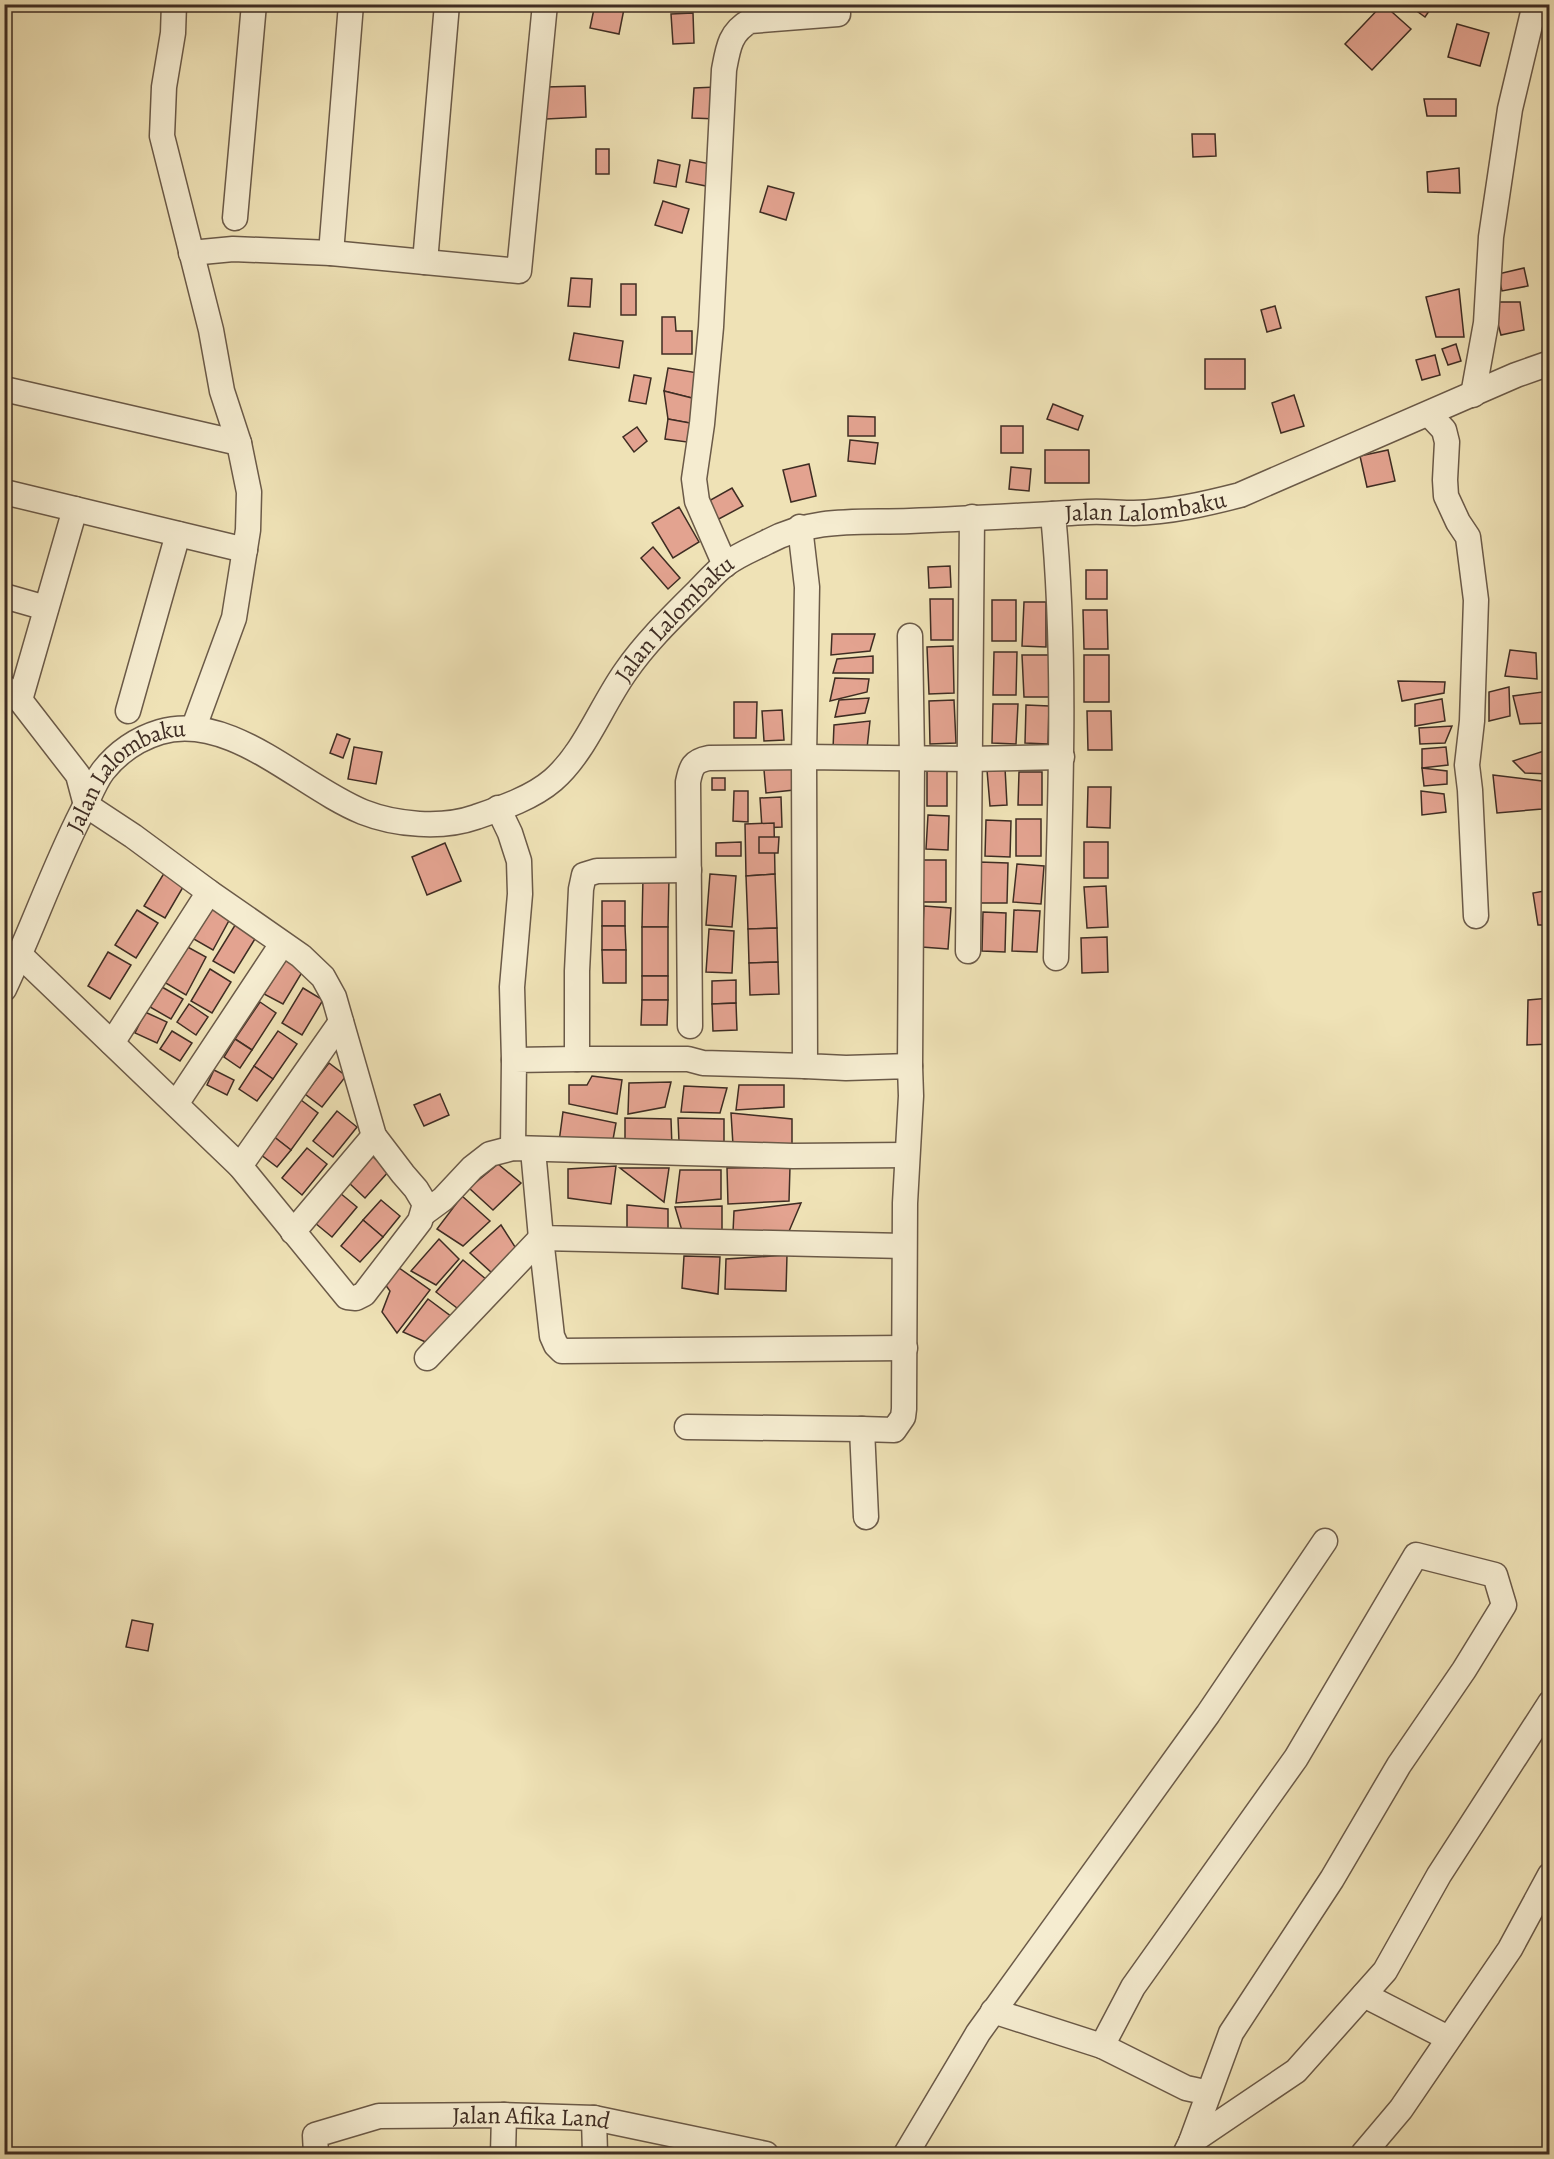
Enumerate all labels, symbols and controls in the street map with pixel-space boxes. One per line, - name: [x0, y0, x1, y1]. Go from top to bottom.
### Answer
- street label: Jalan Lalombaku: [1064, 483, 1230, 529]
- street label: Jalan Lalombaku: [607, 547, 740, 688]
- street label: Jalan Lalombaku: [58, 712, 186, 838]
- street label: Jalan Afika Land: [452, 2099, 613, 2137]

